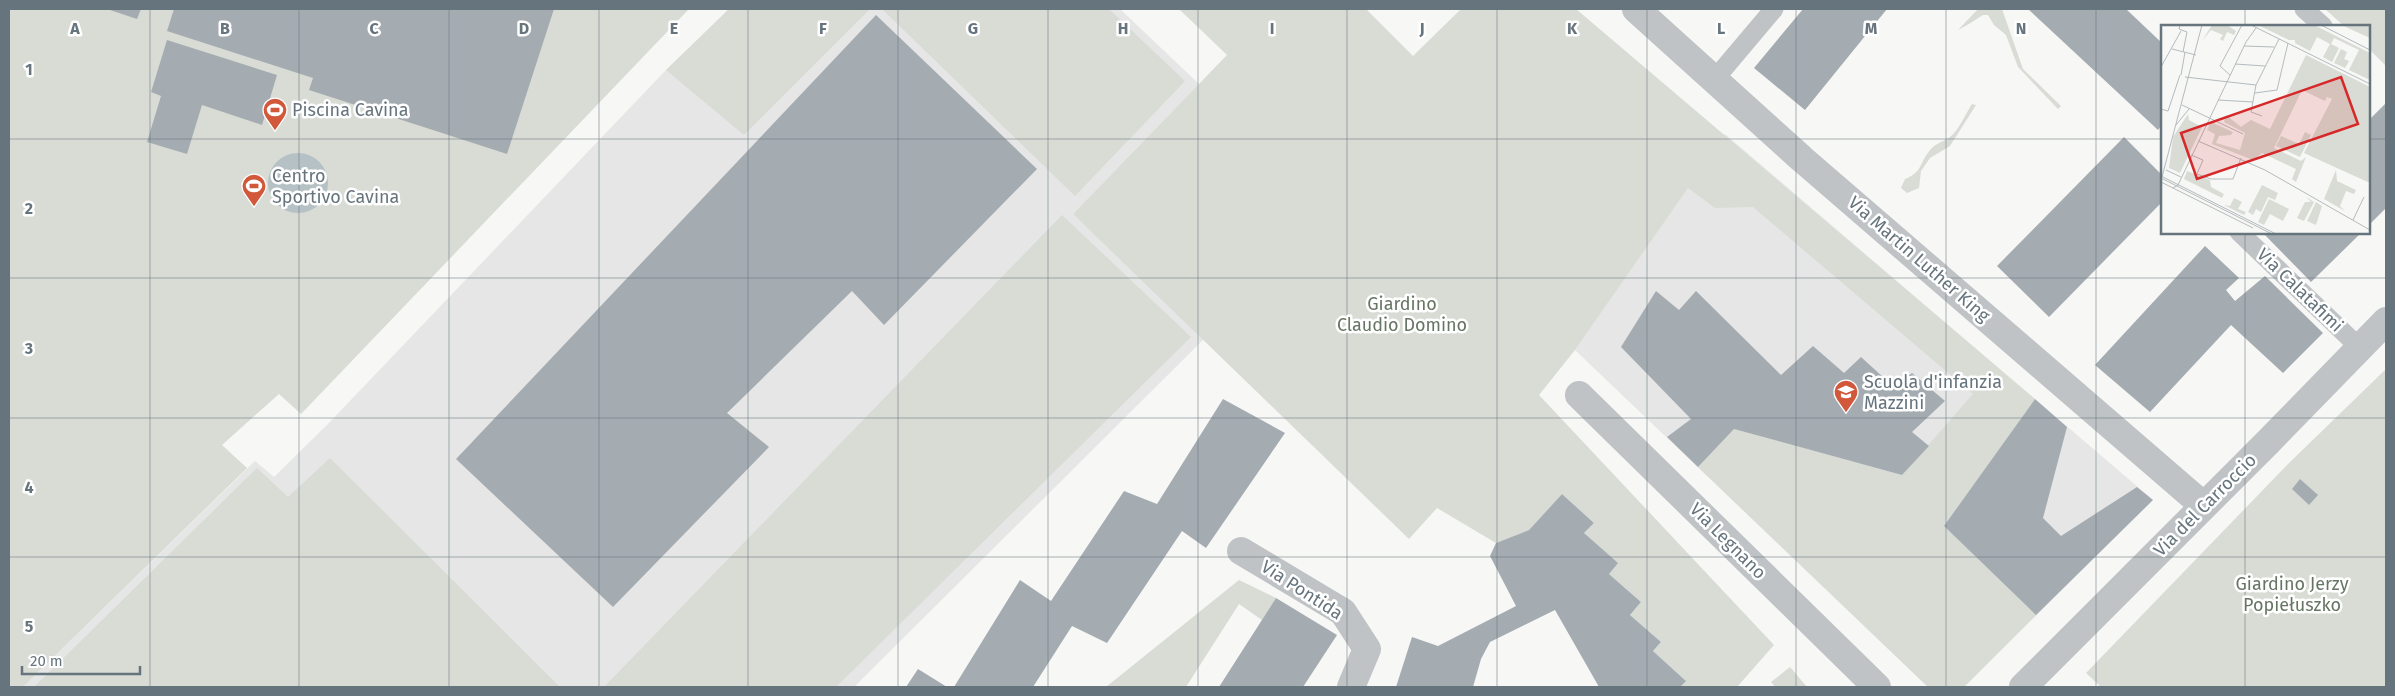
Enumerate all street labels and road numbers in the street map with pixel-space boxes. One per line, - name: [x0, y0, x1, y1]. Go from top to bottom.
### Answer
- street label: Via Martin Luther King: [1844, 191, 1995, 327]
- street label: Via Calatafimi: [2252, 243, 2348, 337]
- street label: Via del Carroccio: [2149, 449, 2261, 561]
- street label: Via Legnano: [1685, 498, 1771, 584]
- street label: Via Pontida: [1257, 556, 1347, 624]

